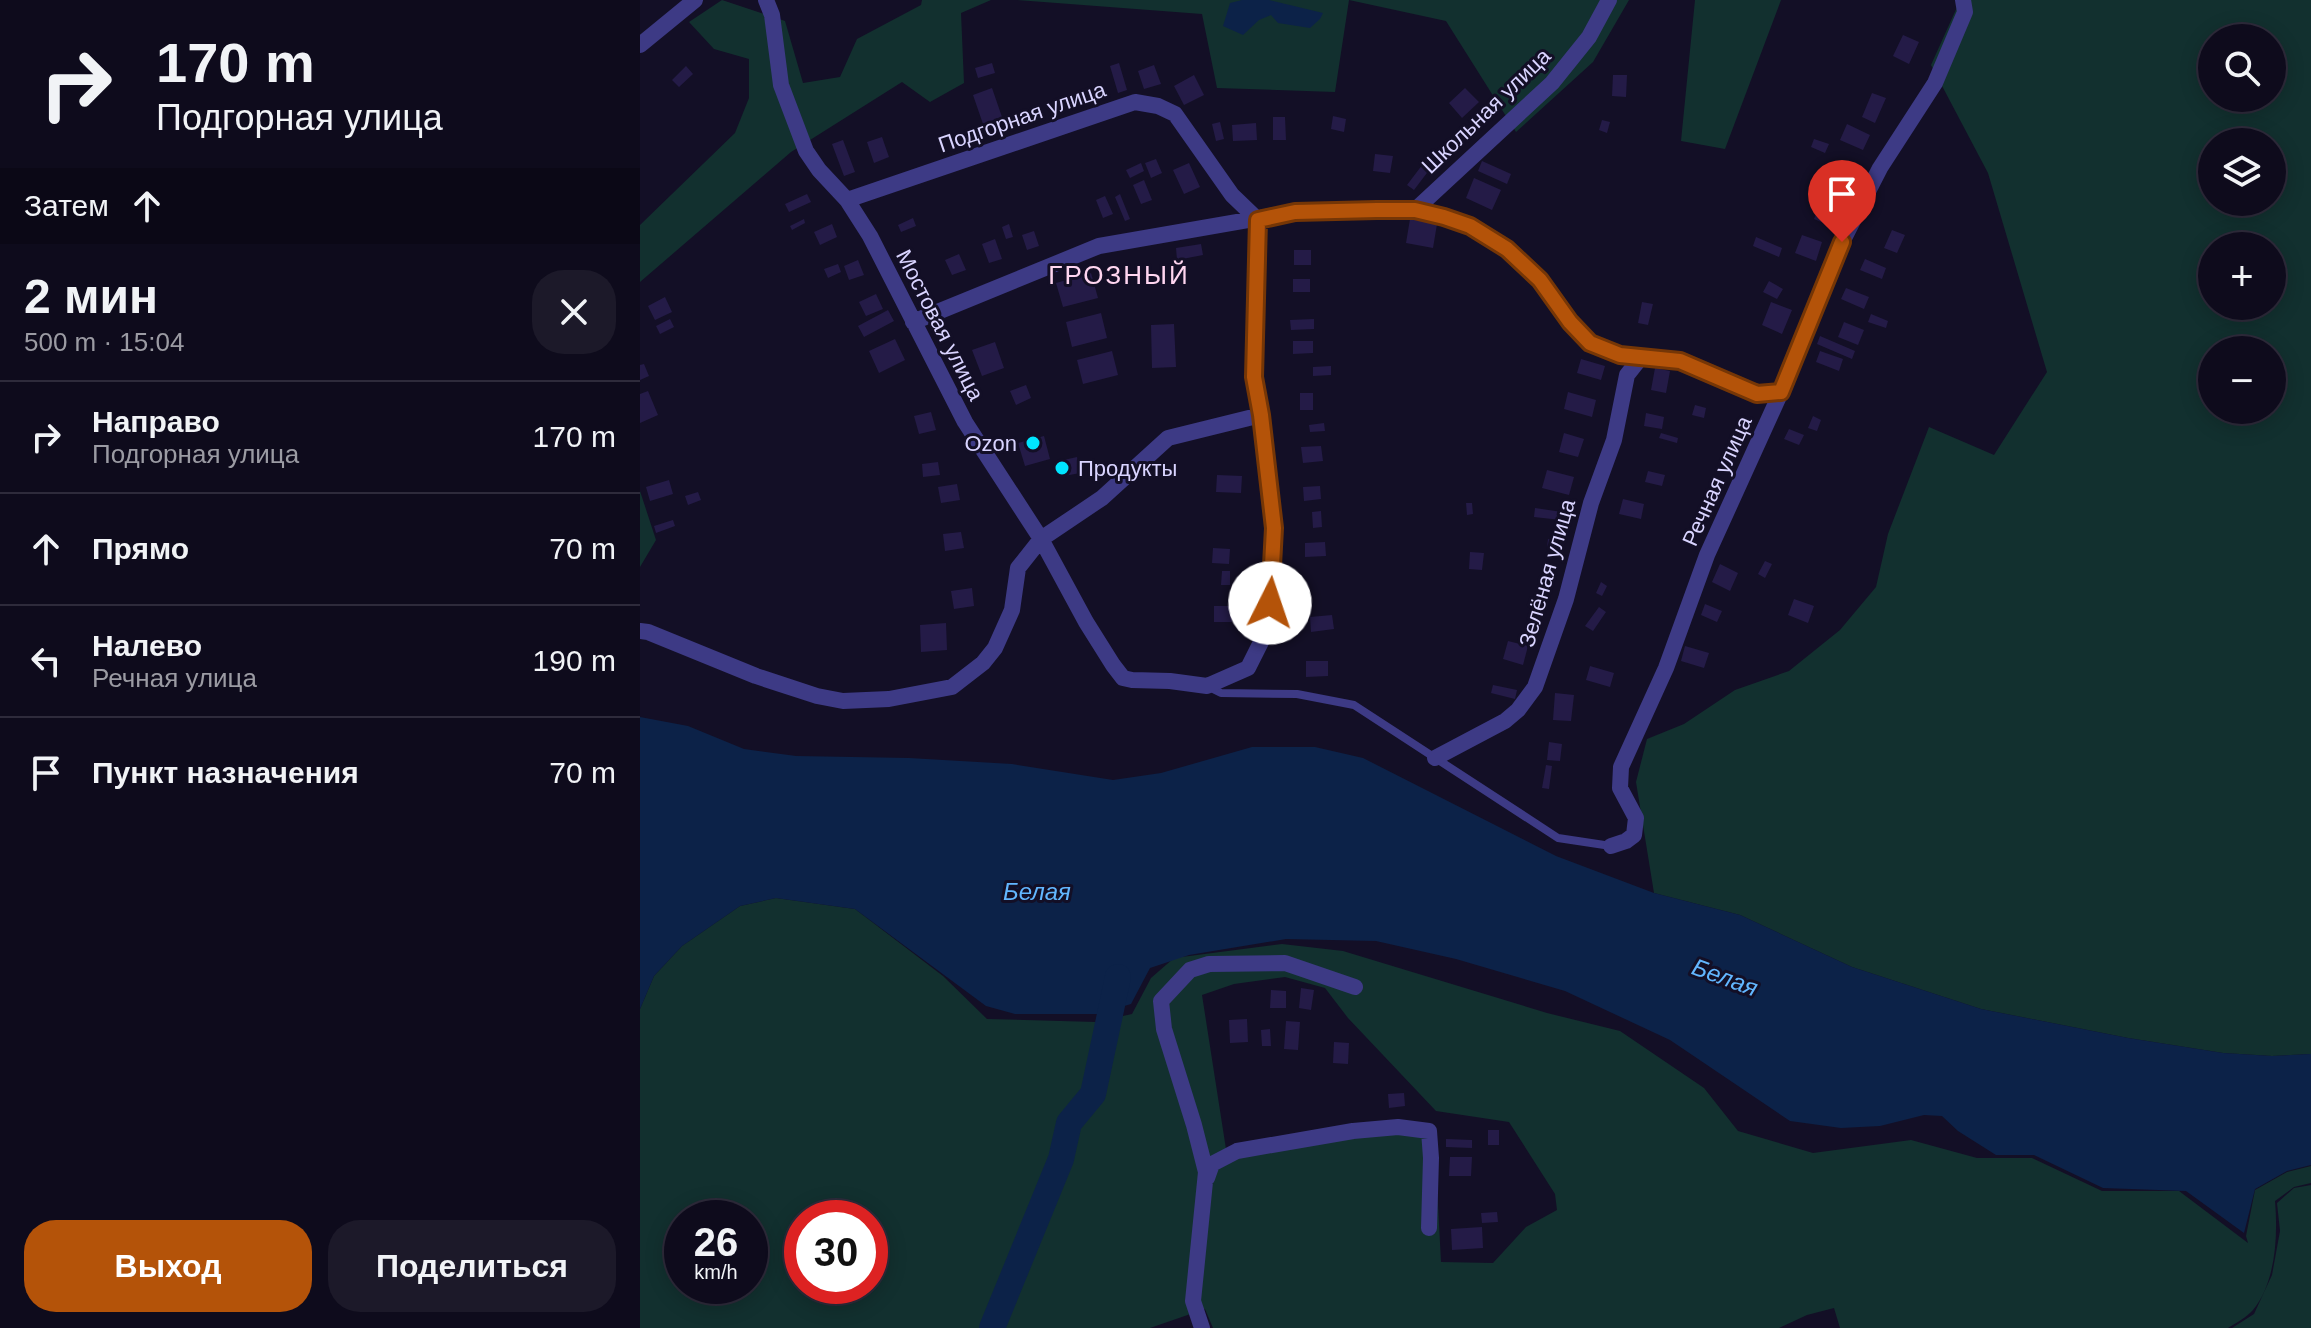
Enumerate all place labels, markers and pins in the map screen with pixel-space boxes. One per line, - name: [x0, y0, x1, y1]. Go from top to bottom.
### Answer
- pin: [1808, 160, 1876, 242]
- place label: Ozon: [964, 431, 1017, 456]
- marker: Ozon: [1024, 434, 1042, 452]
- place label: Продукты: [1078, 456, 1177, 481]
- marker: Продукты: [1053, 459, 1071, 477]

